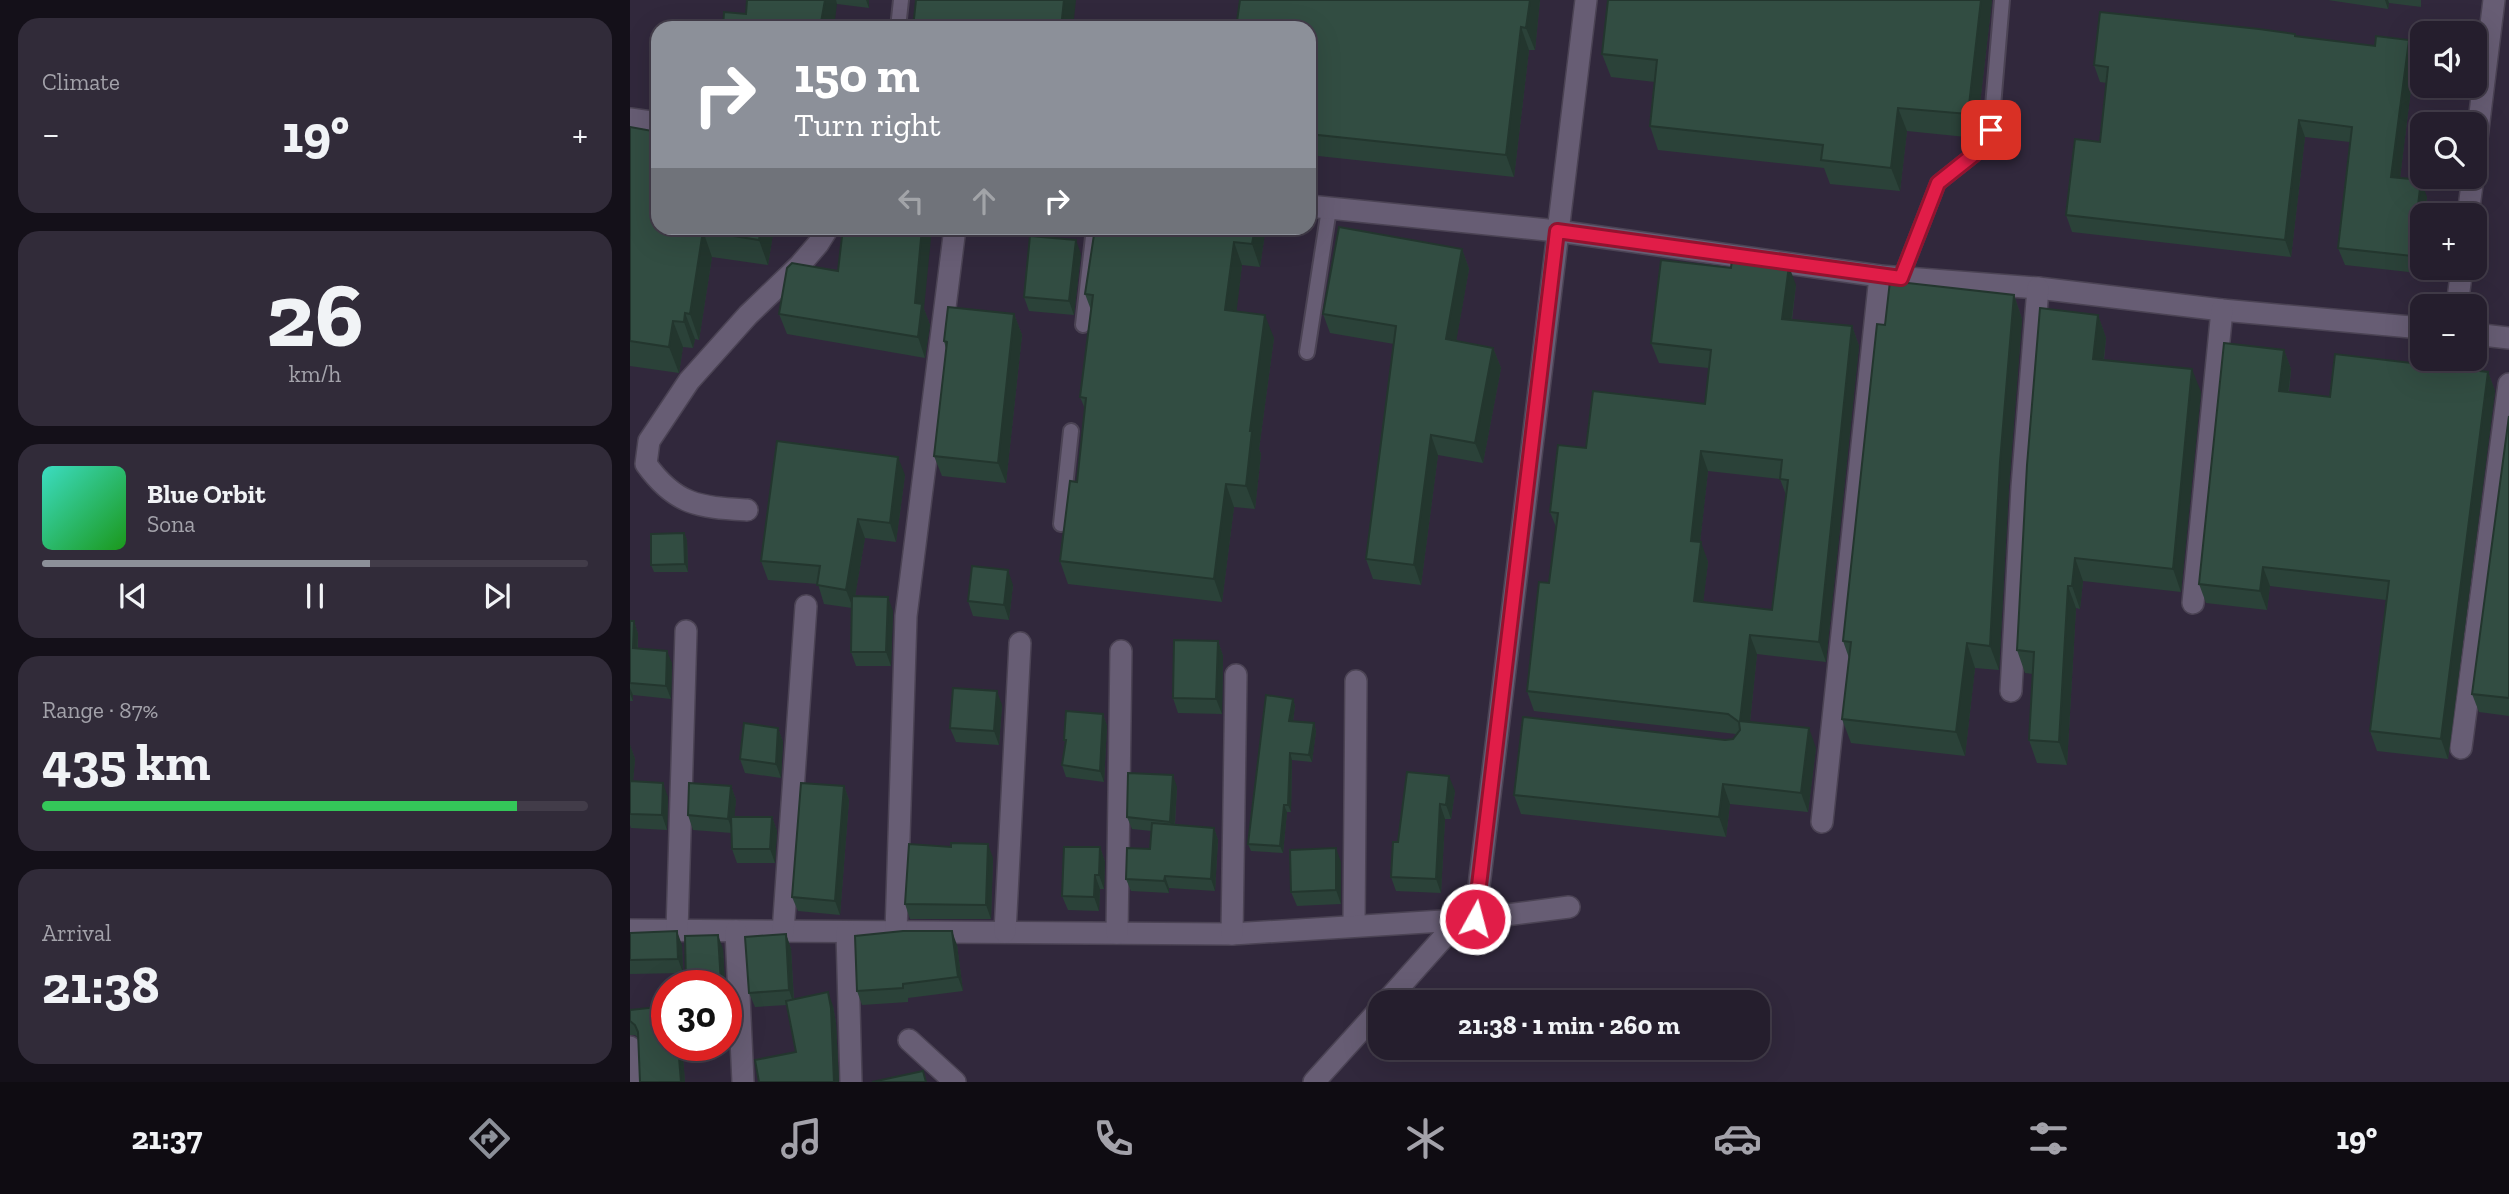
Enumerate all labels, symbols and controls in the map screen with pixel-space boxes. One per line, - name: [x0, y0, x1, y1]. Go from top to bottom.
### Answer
- map controls: [2410, 21, 2487, 371]
- button: sound: [2410, 21, 2487, 98]
- text: 150 m: [794, 46, 920, 105]
- icon: right: [679, 49, 770, 140]
- text: Climate: [42, 68, 120, 96]
- pin: [1961, 100, 2021, 160]
- text: 19°: [282, 103, 349, 165]
- text: Turn right: [794, 106, 941, 144]
- text: −: [42, 111, 60, 157]
- text: +: [572, 111, 588, 157]
- icon: arrive: [1972, 111, 2010, 149]
- button: search: [2410, 112, 2487, 189]
- icon: left: [892, 182, 930, 220]
- icon: ahead: [965, 182, 1003, 220]
- icon: right: [1038, 182, 1076, 220]
- button: +: [2410, 203, 2487, 280]
- text: 26: [266, 260, 364, 369]
- button: −: [2410, 294, 2487, 371]
- text: km/h: [289, 360, 341, 388]
- text: Blue Orbit: [147, 478, 266, 510]
- text: Sona: [147, 510, 195, 538]
- icon: previous: [114, 577, 152, 615]
- icon: pause: [296, 577, 334, 615]
- icon: next: [478, 577, 516, 615]
- text: Range · 87%: [42, 696, 158, 724]
- text: 435 km: [42, 731, 211, 793]
- position arrow: [1438, 882, 1512, 956]
- text: Arrival: [42, 919, 111, 947]
- text: 21:38: [42, 954, 160, 1016]
- speed limit sign: 30: [651, 970, 742, 1061]
- text: 21:38 · 1 min · 260 m: [1458, 1009, 1680, 1041]
- icon: directions: [465, 1114, 514, 1163]
- icon: music: [777, 1114, 826, 1163]
- icon: phone: [1089, 1114, 1138, 1163]
- icon: climate: [1401, 1114, 1450, 1163]
- icon: car: [1713, 1114, 1762, 1163]
- icon: filters: [2024, 1114, 2073, 1163]
- text: 21:37: [131, 1119, 202, 1157]
- text: 19°: [2336, 1119, 2377, 1157]

